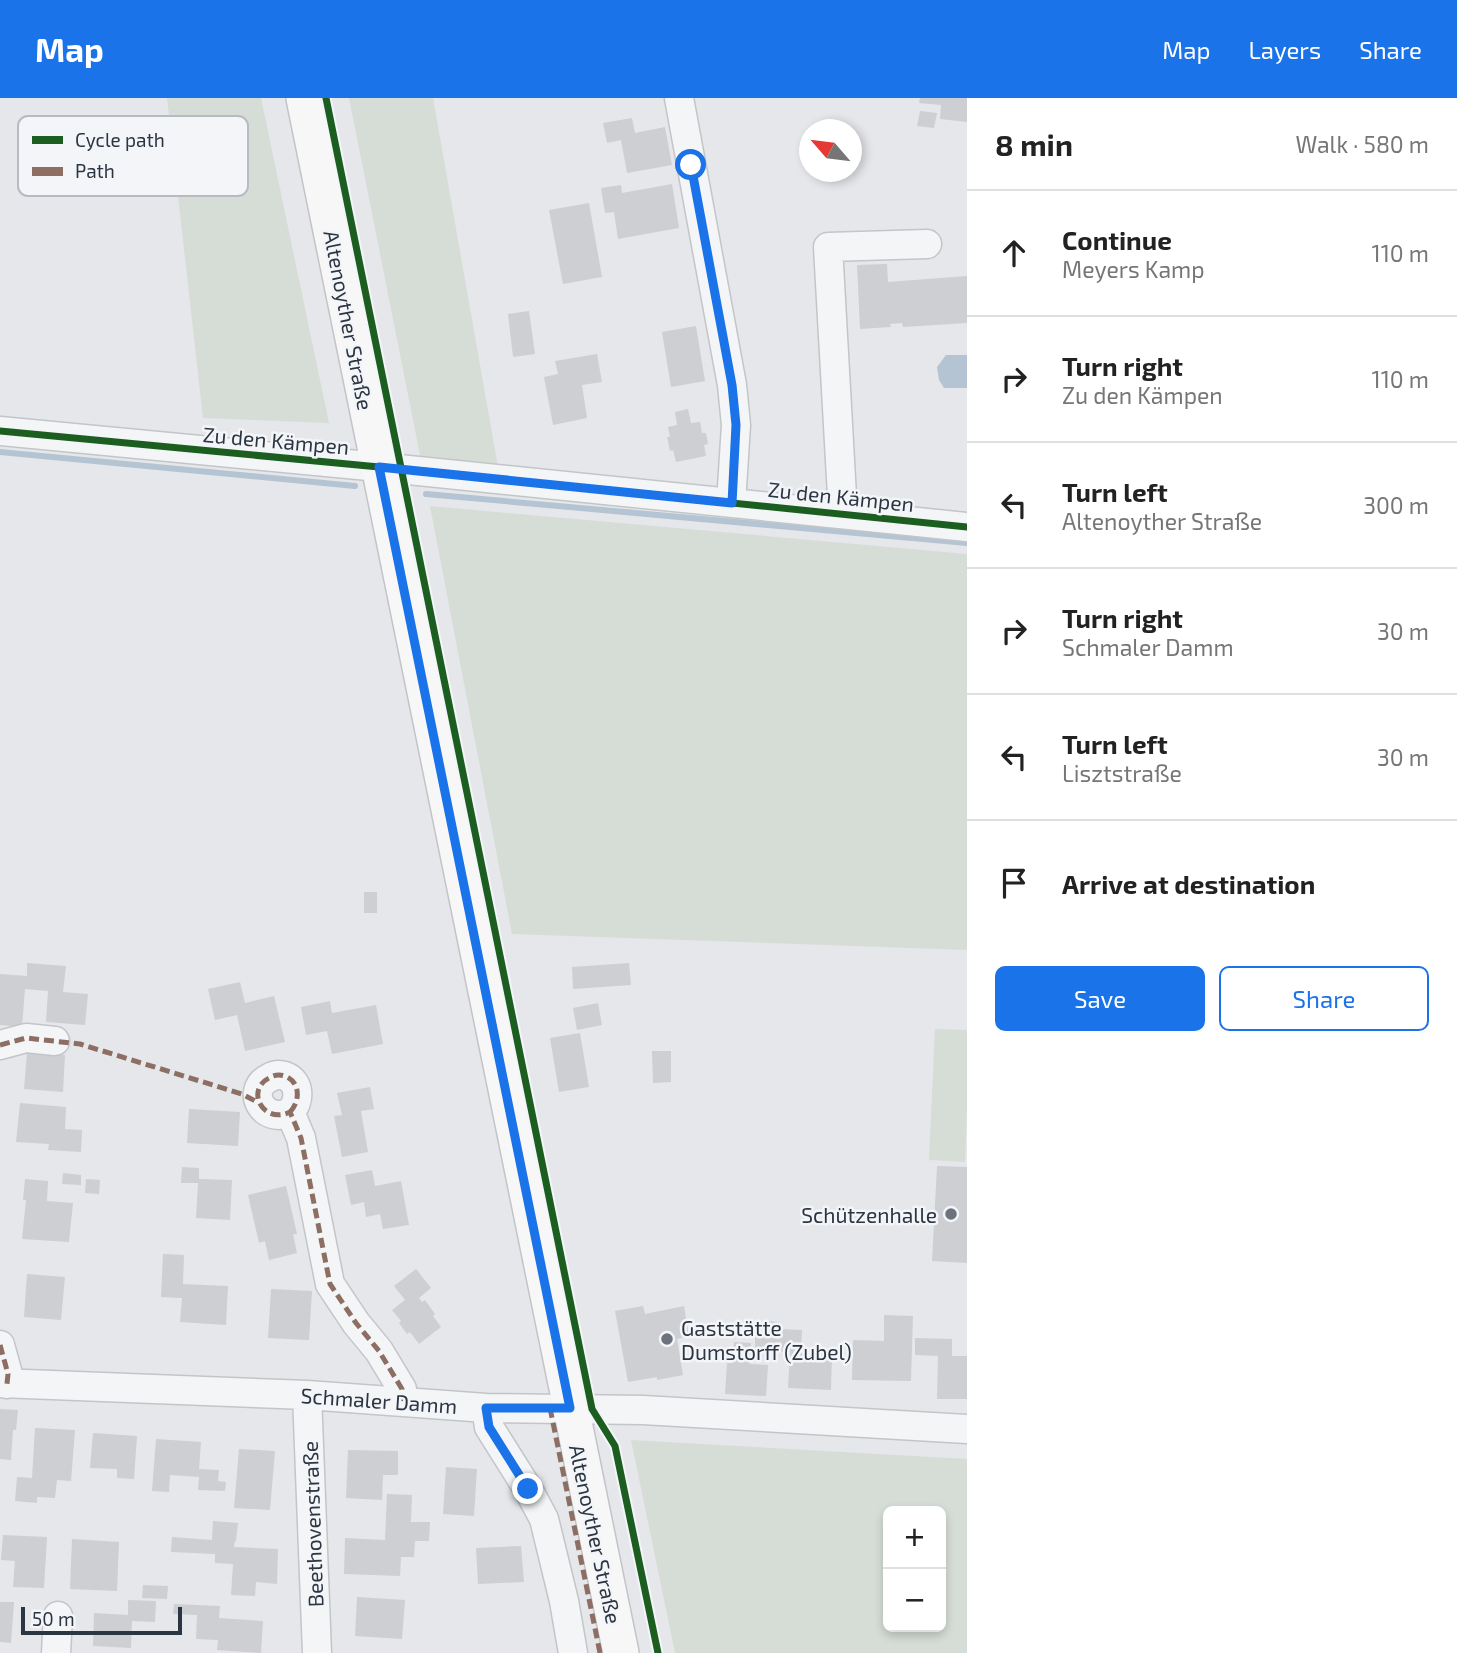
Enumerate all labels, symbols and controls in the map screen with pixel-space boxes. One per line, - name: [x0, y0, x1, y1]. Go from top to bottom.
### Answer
- text: Map: [35, 29, 104, 69]
- text: Map: [1162, 35, 1210, 64]
- text: Layers: [1248, 35, 1321, 64]
- text: Share: [1359, 35, 1422, 64]
- legend: [18, 116, 248, 196]
- north arrow: [799, 119, 862, 182]
- text: 8 min: [995, 126, 1073, 162]
- text: Cycle path: [75, 128, 165, 151]
- text: Walk · 580 m: [1295, 130, 1429, 158]
- route start: [675, 149, 706, 180]
- text: Path: [75, 159, 115, 182]
- text: Continue: [1062, 224, 1172, 255]
- street label: Altenoyther Straße: [319, 228, 379, 412]
- icon: ahead: [995, 234, 1033, 272]
- text: 110 m: [1372, 239, 1429, 267]
- text: Meyers Kamp: [1062, 255, 1205, 283]
- text: Turn right: [1062, 350, 1183, 381]
- icon: right: [995, 360, 1033, 398]
- text: 110 m: [1372, 365, 1429, 393]
- text: Zu den Kämpen: [1062, 381, 1223, 409]
- street label: Zu den Kämpen: [202, 421, 350, 459]
- street label: Zu den Kämpen: [767, 476, 915, 516]
- text: Turn left: [1062, 476, 1168, 507]
- icon: left: [995, 486, 1033, 524]
- text: 300 m: [1363, 491, 1429, 519]
- text: Altenoyther Straße: [1062, 507, 1262, 535]
- text: Turn right: [1062, 602, 1183, 633]
- icon: right: [995, 612, 1033, 650]
- text: 30 m: [1377, 617, 1429, 645]
- text: Schmaler Damm: [1062, 633, 1234, 661]
- text: Turn left: [1062, 728, 1168, 759]
- icon: left: [995, 738, 1033, 776]
- text: 30 m: [1377, 743, 1429, 771]
- text: Lisztstraße: [1062, 759, 1182, 787]
- icon: arrive: [995, 864, 1033, 902]
- text: Arrive at destination: [1062, 868, 1315, 899]
- button: Save: [995, 966, 1205, 1031]
- button: Share: [1219, 966, 1429, 1031]
- place label: Schützenhalle: [801, 1202, 937, 1227]
- marker: Schützenhalle: [943, 1206, 959, 1222]
- place label: Gaststätte Dumstorff (Zubel): [681, 1315, 852, 1364]
- marker: Gaststätte Dumstorff (Zubel): [659, 1331, 675, 1347]
- street label: Schmaler Damm: [300, 1382, 458, 1418]
- street label: Beethovenstraße: [297, 1441, 327, 1607]
- street label: Altenoyther Straße: [565, 1442, 627, 1626]
- route end: [512, 1473, 543, 1504]
- map controls: [883, 1506, 946, 1632]
- button: +: [883, 1506, 946, 1569]
- button: −: [883, 1569, 946, 1632]
- scale bar: [21, 1604, 182, 1636]
- text: 50 m: [32, 1607, 75, 1630]

